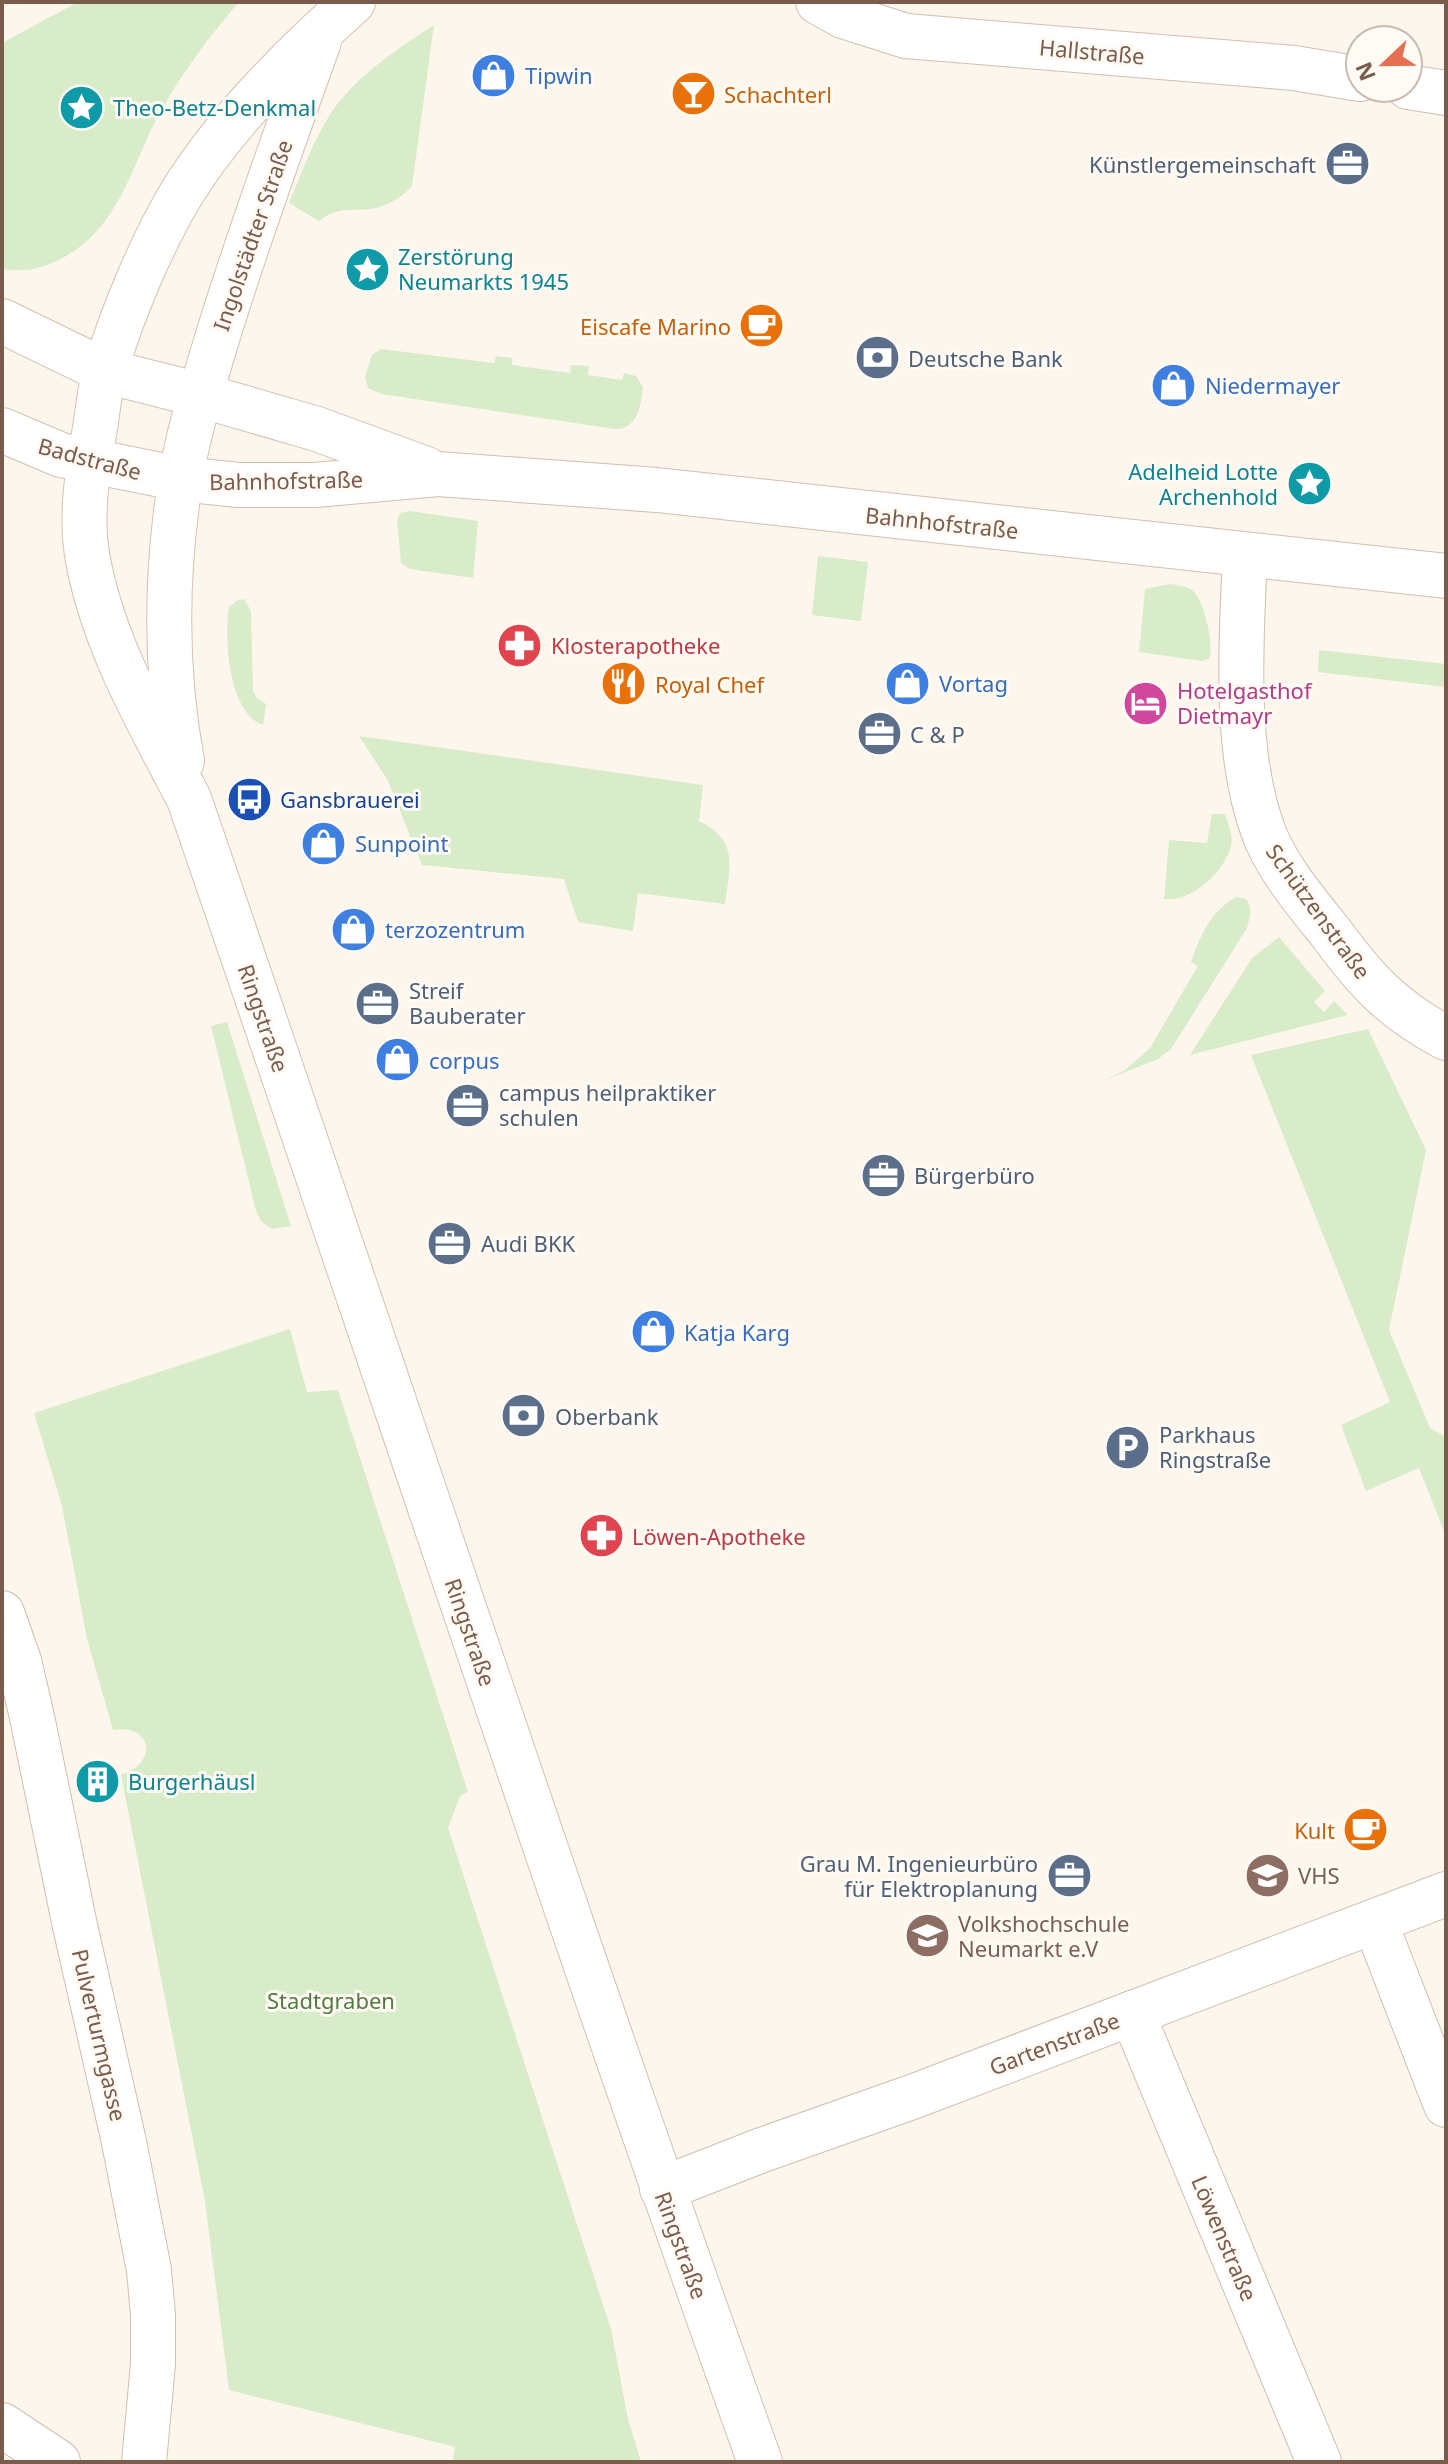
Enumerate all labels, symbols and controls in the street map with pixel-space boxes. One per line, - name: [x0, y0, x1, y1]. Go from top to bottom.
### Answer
- north arrow: [1344, 24, 1424, 104]
- street label: Hallstraße: [1038, 31, 1146, 71]
- shop icon: Tipwin: [470, 51, 518, 99]
- text: N: [1347, 58, 1382, 86]
- place label: Tipwin: [525, 60, 593, 90]
- bar icon: Schachterl: [669, 70, 717, 118]
- place label: Schachterl: [724, 79, 832, 109]
- place icon: Theo-Betz-Denkmal: [58, 83, 106, 131]
- place label: Theo-Betz-Denkmal: [113, 92, 316, 122]
- street label: Ingolstädter Straße: [205, 135, 299, 335]
- office icon: Künstlergemeinschaft: [1323, 140, 1371, 188]
- place label: Künstlergemeinschaft: [1089, 149, 1316, 179]
- place label: Zerstörung Neumarkts 1945: [398, 241, 569, 296]
- place icon: Zerstörung Neumarkts 1945: [343, 245, 391, 293]
- cafe icon: Eiscafe Marino: [738, 302, 786, 350]
- place label: Eiscafe Marino: [580, 311, 731, 341]
- bank icon: Deutsche Bank: [853, 334, 901, 382]
- place label: Deutsche Bank: [908, 343, 1063, 373]
- shop icon: Niedermayer: [1150, 361, 1198, 409]
- place label: Niedermayer: [1205, 370, 1340, 400]
- street label: Badstraße: [35, 430, 145, 486]
- place label: Adelheid Lotte Archenhold: [1128, 456, 1278, 511]
- place icon: Adelheid Lotte Archenhold: [1285, 460, 1333, 508]
- street label: Bahnhofstraße: [209, 464, 363, 496]
- street label: Bahnhofstraße: [864, 499, 1020, 545]
- pharmacy icon: Klosterapotheke: [496, 621, 544, 669]
- place label: Klosterapotheke: [551, 630, 720, 660]
- shop icon: Vortag: [884, 659, 932, 707]
- restaurant icon: Royal Chef: [600, 660, 648, 708]
- place label: Vortag: [939, 668, 1008, 698]
- place label: Royal Chef: [655, 669, 765, 699]
- place label: Hotelgasthof Dietmayr: [1177, 675, 1313, 730]
- hotel icon: Hotelgasthof Dietmayr: [1122, 679, 1170, 727]
- office icon: C & P: [855, 710, 903, 758]
- place label: C & P: [910, 719, 965, 749]
- bus stop icon: Gansbrauerei: [225, 775, 273, 823]
- place label: Gansbrauerei: [280, 784, 420, 814]
- shop icon: Sunpoint: [300, 819, 348, 867]
- place label: Sunpoint: [355, 828, 448, 858]
- street label: Schützenstraße: [1260, 838, 1378, 984]
- shop icon: terzozentrum: [330, 905, 378, 953]
- place label: terzozentrum: [385, 914, 525, 944]
- street label: Ringstraße: [232, 960, 296, 1076]
- place label: Streif Bauberater: [409, 975, 526, 1030]
- office icon: Streif Bauberater: [354, 979, 402, 1027]
- shop icon: corpus: [374, 1036, 422, 1084]
- place label: corpus: [429, 1045, 500, 1075]
- place label: campus heilpraktiker schulen: [499, 1077, 716, 1132]
- office icon: campus heilpraktiker schulen: [444, 1081, 492, 1129]
- office icon: Bürgerbüro: [859, 1151, 907, 1199]
- place label: Bürgerbüro: [914, 1160, 1035, 1190]
- office icon: Audi BKK: [426, 1219, 474, 1267]
- place label: Audi BKK: [481, 1228, 575, 1258]
- shop icon: Katja Karg: [629, 1308, 677, 1356]
- place label: Katja Karg: [684, 1317, 790, 1347]
- bank icon: Oberbank: [500, 1392, 548, 1440]
- place label: Oberbank: [555, 1401, 659, 1431]
- place label: Parkhaus Ringstraße: [1159, 1419, 1271, 1474]
- parking icon: Parkhaus Ringstraße: [1104, 1423, 1152, 1471]
- pharmacy icon: Löwen-Apotheke: [577, 1512, 625, 1560]
- place label: Löwen-Apotheke: [632, 1521, 806, 1551]
- street label: Ringstraße: [439, 1574, 503, 1690]
- building icon: Burgerhäusl: [73, 1757, 121, 1805]
- place label: Burgerhäusl: [128, 1766, 256, 1796]
- cafe icon: Kult: [1342, 1806, 1390, 1854]
- place label: Kult: [1294, 1815, 1335, 1845]
- place label: Grau M. Ingenieurbüro für Elektroplanung: [800, 1848, 1038, 1903]
- school or university icon: VHS: [1243, 1851, 1291, 1899]
- office icon: Grau M. Ingenieurbüro für Elektroplanung: [1045, 1852, 1093, 1900]
- place label: VHS: [1298, 1860, 1340, 1890]
- place label: Volkshochschule Neumarkt e.V: [958, 1908, 1129, 1963]
- school or university icon: Volkshochschule Neumarkt e.V: [903, 1912, 951, 1960]
- street label: Pulverturmgasse: [66, 1946, 134, 2124]
- park label: Stadtgraben: [267, 1985, 395, 2015]
- street label: Gartenstraße: [985, 2004, 1123, 2082]
- street label: Löwenstraße: [1185, 2171, 1265, 2305]
- street label: Ringstraße: [649, 2187, 715, 2303]

